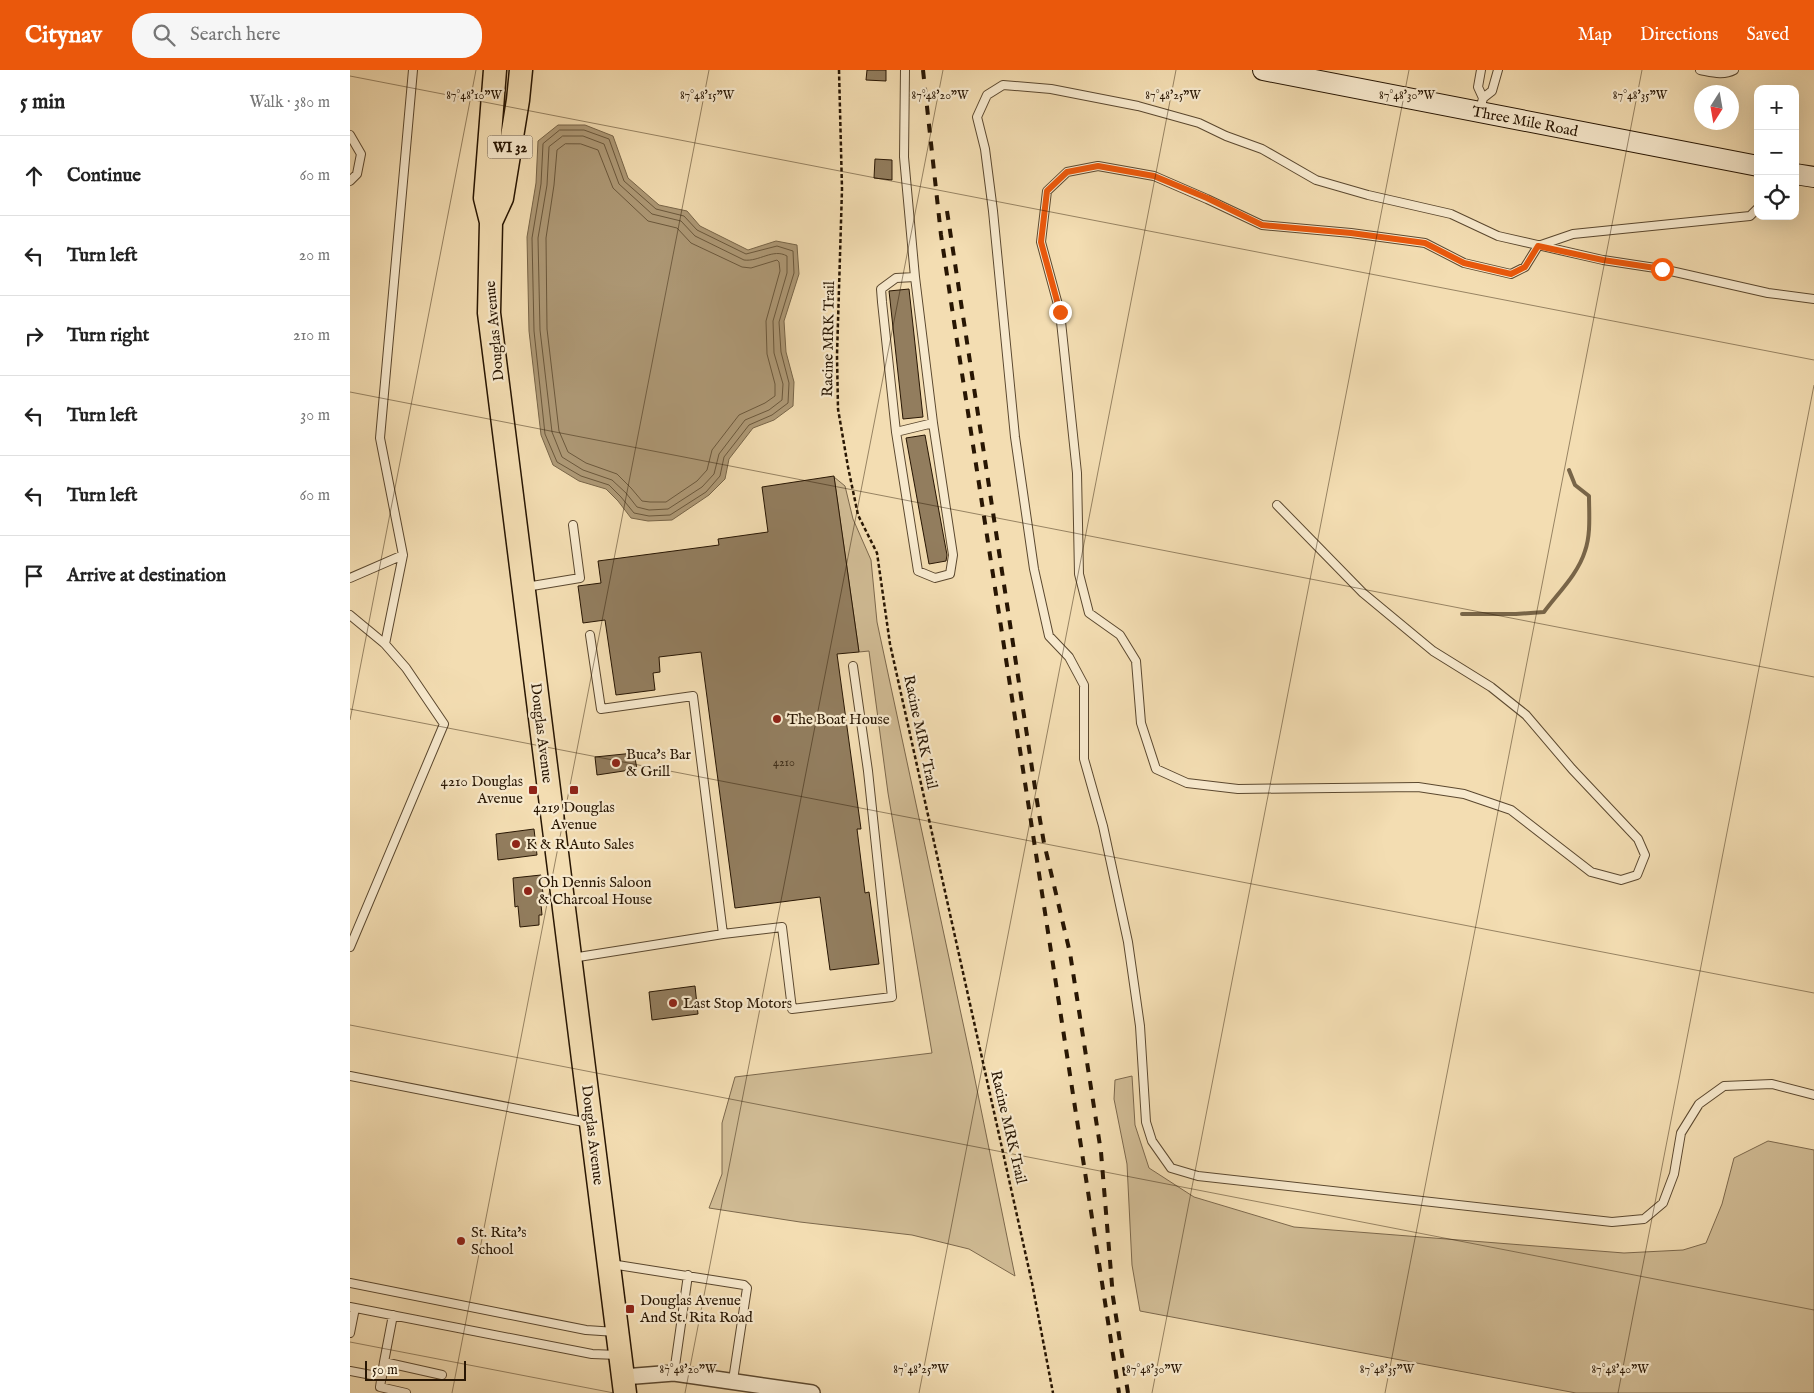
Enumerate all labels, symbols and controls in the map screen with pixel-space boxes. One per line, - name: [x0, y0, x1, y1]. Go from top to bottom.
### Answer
- search box: [132, 13, 482, 58]
- text: Citynav: [25, 20, 102, 51]
- icon: search: [150, 21, 178, 49]
- text: Search here: [190, 23, 281, 47]
- text: Map: [1578, 24, 1612, 47]
- text: Directions: [1640, 24, 1718, 47]
- text: Saved: [1746, 24, 1789, 47]
- north arrow: [1694, 85, 1739, 130]
- map controls: [1754, 85, 1799, 220]
- button: +: [1754, 85, 1799, 130]
- text: 87°48'10"W: [446, 88, 502, 103]
- text: 87°48'15"W: [680, 88, 735, 103]
- text: 87°48'20"W: [912, 88, 969, 103]
- text: 87°48'25"W: [1145, 88, 1201, 103]
- text: 87°48'30"W: [1379, 88, 1435, 103]
- text: 87°48'35"W: [1613, 88, 1668, 103]
- text: 5 min: [20, 89, 65, 116]
- text: Walk · 380 m: [249, 93, 330, 113]
- street label: Three Mile Road: [1470, 102, 1581, 141]
- button: −: [1754, 130, 1799, 175]
- road number: WI 32: [488, 136, 532, 158]
- icon: ahead: [20, 162, 48, 190]
- text: Continue: [67, 164, 141, 188]
- text: 60 m: [300, 166, 330, 186]
- button: locate: [1754, 175, 1799, 220]
- icon: left: [20, 242, 48, 270]
- text: Turn left: [67, 244, 138, 268]
- text: 20 m: [299, 246, 330, 266]
- route start: [1651, 258, 1674, 281]
- street label: Douglas Avenue: [481, 280, 508, 382]
- street label: Racine MRK Trail: [818, 280, 839, 397]
- route end: [1049, 301, 1072, 324]
- icon: right: [20, 322, 48, 350]
- text: Turn right: [67, 324, 149, 348]
- text: 210 m: [293, 326, 330, 346]
- icon: left: [20, 402, 48, 430]
- text: Turn left: [67, 404, 138, 428]
- text: 30 m: [300, 406, 330, 426]
- icon: left: [20, 482, 48, 510]
- text: Turn left: [67, 484, 138, 508]
- text: 60 m: [300, 486, 330, 506]
- icon: arrive: [20, 562, 48, 590]
- text: Arrive at destination: [67, 564, 226, 588]
- street label: Racine MRK Trail: [899, 673, 942, 792]
- street label: Douglas Avenue: [526, 682, 557, 784]
- place label: The Boat House: [787, 710, 890, 729]
- marker: The Boat House: [771, 713, 783, 725]
- place label: Buca's Bar & Grill: [626, 745, 692, 781]
- house number: 4210: [773, 755, 795, 770]
- marker: Buca's Bar & Grill: [610, 757, 622, 769]
- place label: 4210 Douglas Avenue: [441, 772, 523, 808]
- marker: 4210 Douglas Avenue: [527, 784, 539, 796]
- marker: 4219 Douglas Avenue: [568, 784, 580, 796]
- place label: 4219 Douglas Avenue: [533, 798, 615, 834]
- place label: K & R Auto Sales: [526, 835, 634, 854]
- marker: K & R Auto Sales: [510, 838, 522, 850]
- place label: Oh Dennis Saloon & Charcoal House: [538, 873, 652, 909]
- marker: Oh Dennis Saloon & Charcoal House: [522, 885, 534, 897]
- place label: Last Stop Motors: [683, 994, 792, 1013]
- marker: Last Stop Motors: [667, 997, 679, 1009]
- street label: Racine MRK Trail: [986, 1069, 1031, 1187]
- street label: Douglas Avenue: [577, 1084, 608, 1186]
- place label: St. Rita's School: [471, 1223, 527, 1259]
- marker: St. Rita's School: [455, 1235, 467, 1247]
- place label: Douglas Avenue And St. Rita Road: [639, 1291, 754, 1327]
- marker: Douglas Avenue And St. Rita Road: [624, 1303, 636, 1315]
- scale bar: [365, 1358, 466, 1381]
- text: 50 m: [372, 1361, 398, 1379]
- text: 87°48'20"W: [660, 1362, 717, 1377]
- text: 87°48'25"W: [893, 1362, 949, 1377]
- text: 87°48'30"W: [1126, 1362, 1182, 1377]
- text: 87°48'35"W: [1360, 1362, 1415, 1377]
- text: 87°48'40"W: [1591, 1362, 1649, 1377]

